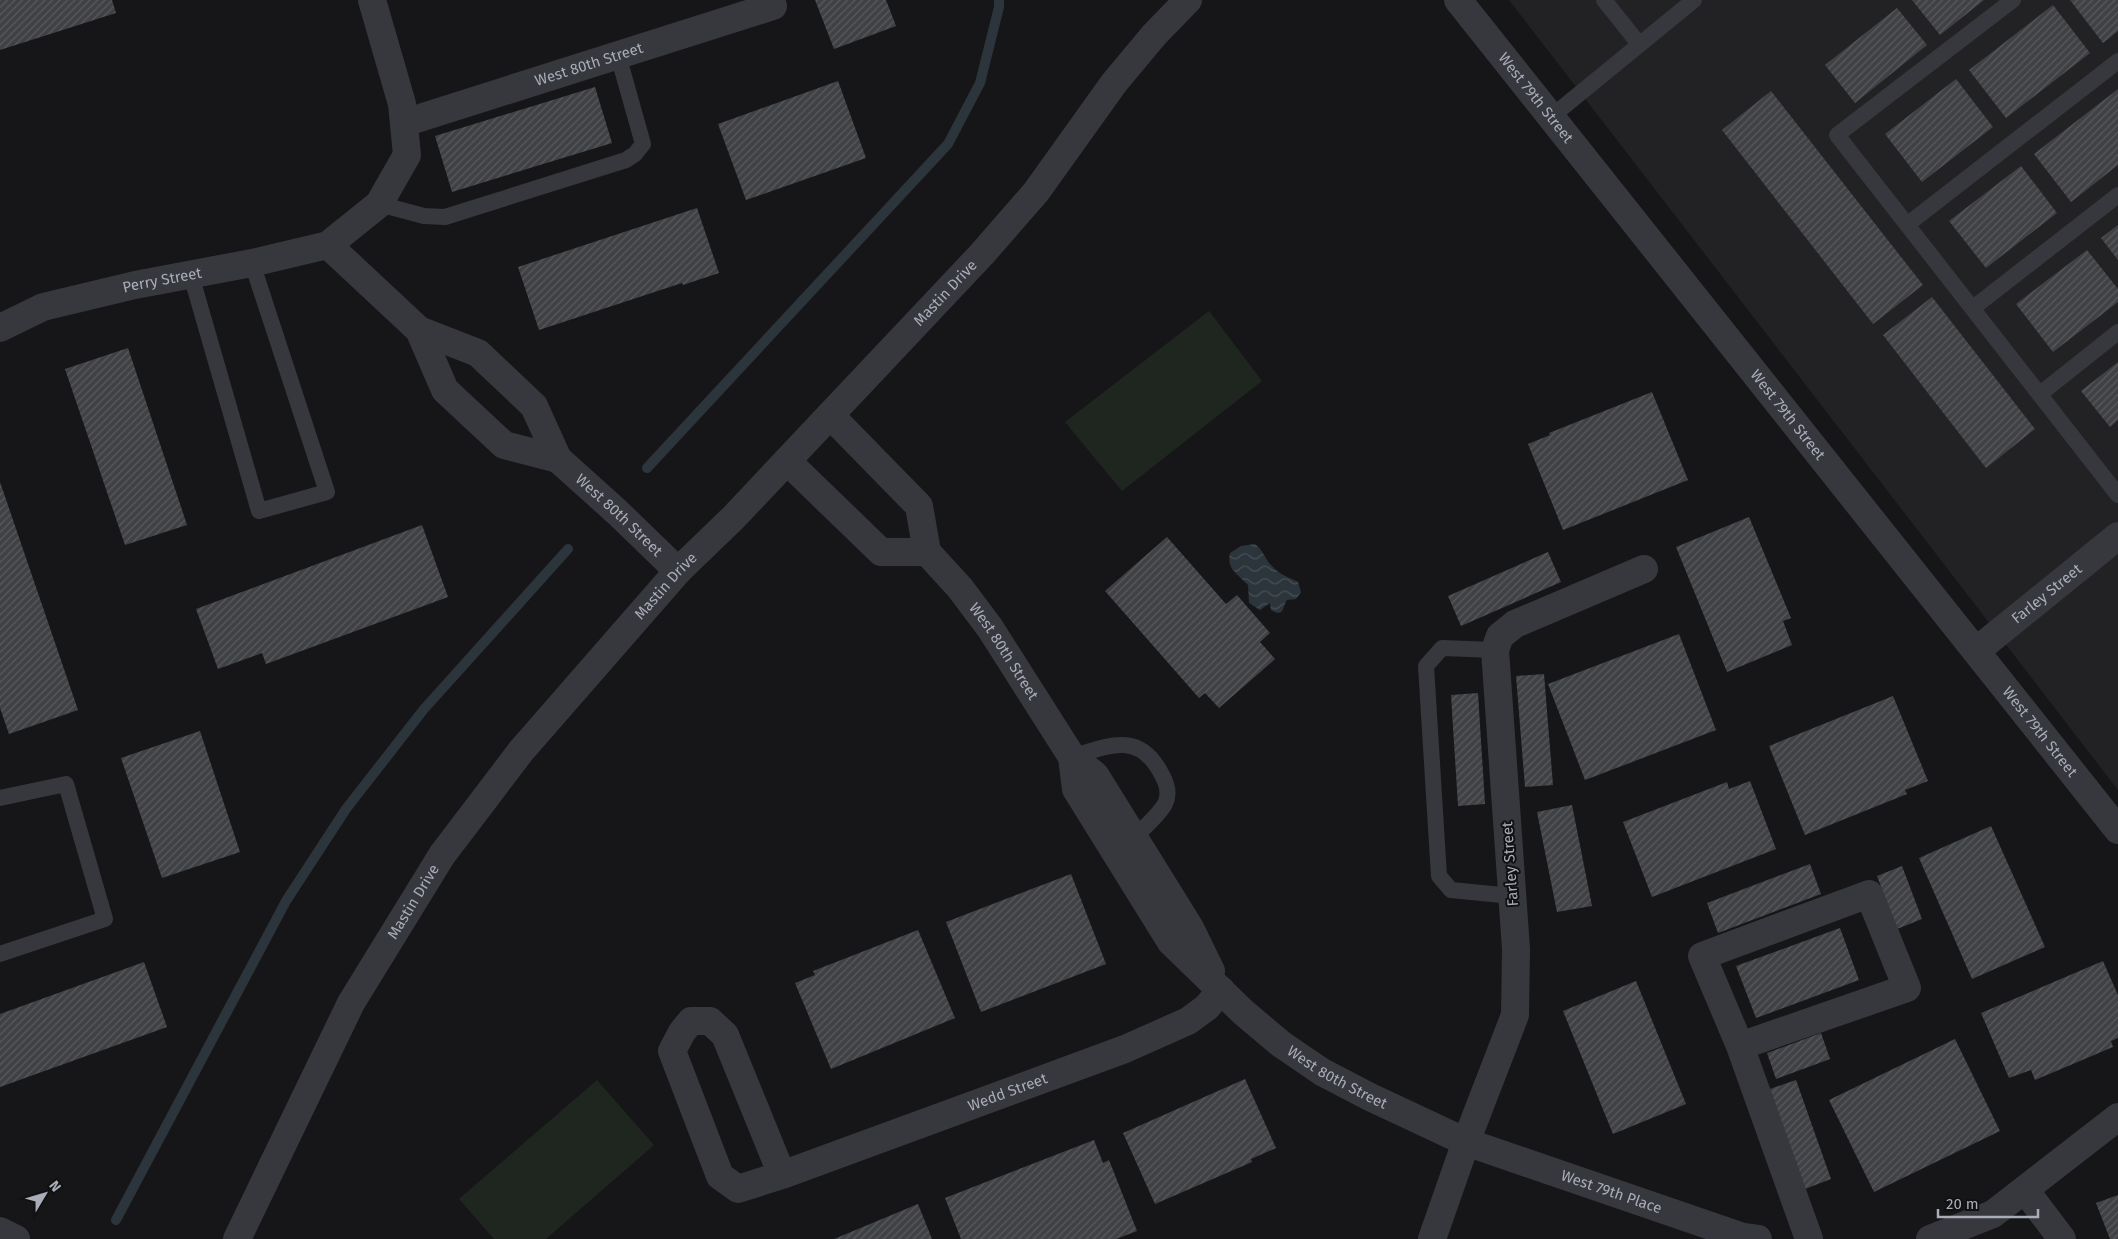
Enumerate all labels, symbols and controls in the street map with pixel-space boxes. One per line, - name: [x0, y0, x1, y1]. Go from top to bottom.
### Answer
- street label: West 80th Street: [533, 39, 646, 90]
- street label: West 79th Street: [1494, 49, 1577, 147]
- street label: Mastin Drive: [910, 256, 981, 330]
- street label: Perry Street: [121, 264, 204, 297]
- street label: West 79th Street: [1747, 366, 1830, 464]
- street label: West 80th Street: [572, 470, 667, 560]
- street label: Mastin Drive: [631, 549, 701, 623]
- street label: Farley Street: [2008, 560, 2086, 627]
- street label: West 80th Street: [965, 599, 1043, 704]
- street label: West 79th Street: [1999, 683, 2082, 781]
- street label: Farley Street: [1498, 820, 1522, 907]
- street label: Mastin Drive: [384, 861, 443, 942]
- street label: West 80th Street: [1284, 1042, 1391, 1113]
- street label: Wedd Street: [965, 1069, 1050, 1115]
- street label: West 79th Place: [1559, 1166, 1664, 1218]
- north arrow: [20, 1169, 70, 1219]
- text: N: [45, 1177, 64, 1195]
- scale bar: [1938, 1186, 2038, 1218]
- text: 20 m: [1946, 1195, 1979, 1213]

